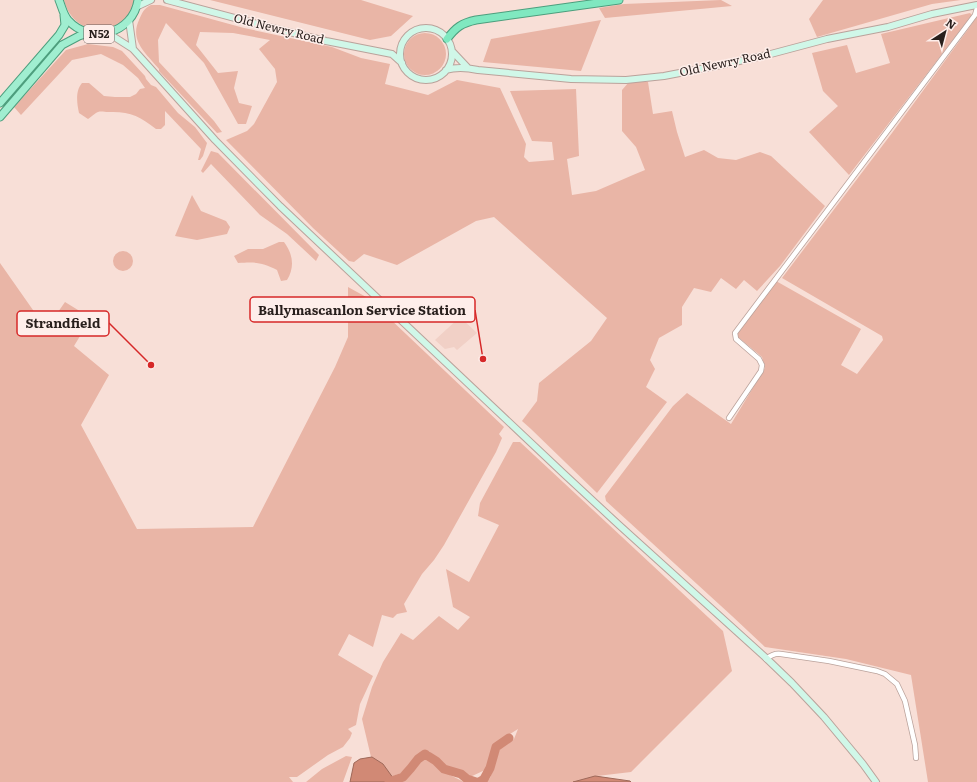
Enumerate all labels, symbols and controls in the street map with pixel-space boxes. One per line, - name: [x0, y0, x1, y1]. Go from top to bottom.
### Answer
- street label: Old Newry Road: [232, 8, 327, 48]
- north arrow: [925, 12, 965, 52]
- text: N: [943, 14, 960, 32]
- road number: N52: [84, 25, 114, 43]
- street label: Old Newry Road: [678, 43, 773, 80]
- callout: Ballymascanlon Service Station: [250, 297, 475, 322]
- text: Ballymascanlon Service Station: [258, 300, 466, 319]
- callout: Strandfield: [17, 311, 109, 336]
- text: Strandfield: [25, 313, 101, 332]

